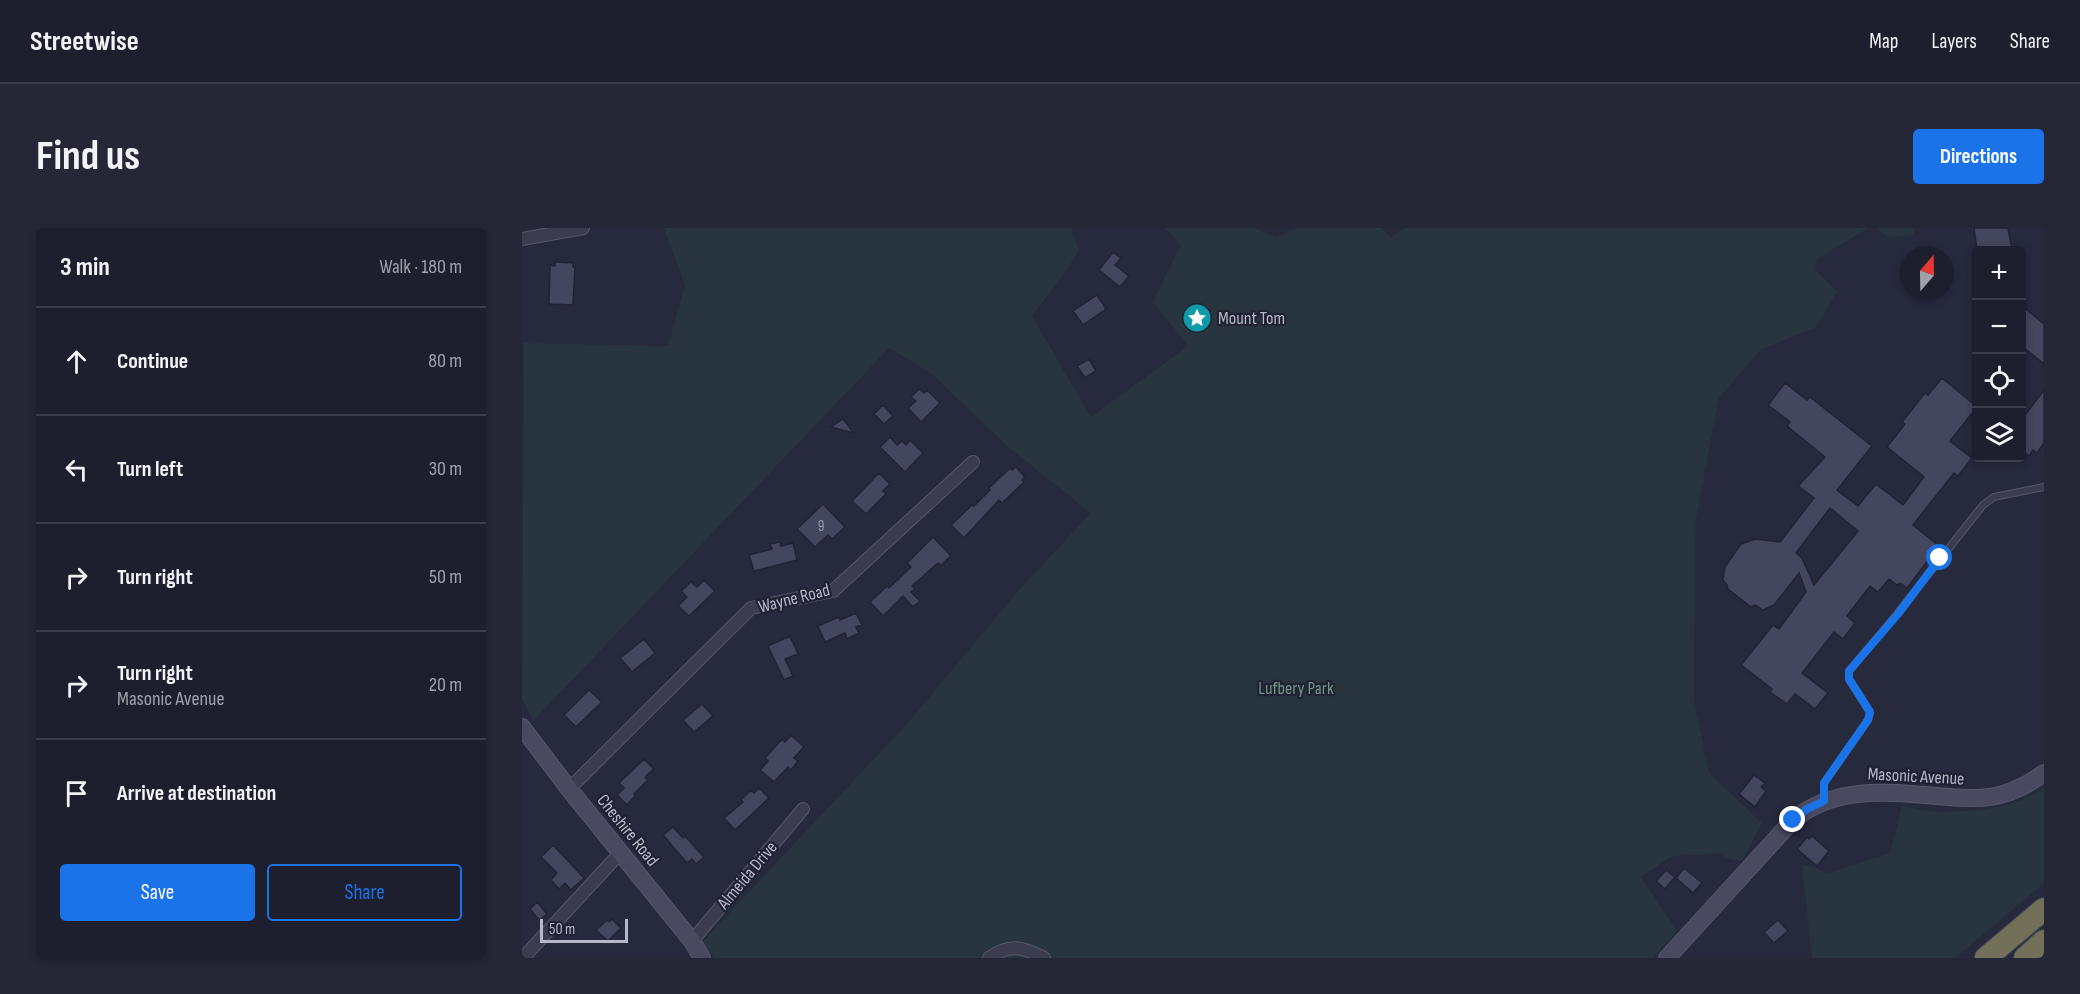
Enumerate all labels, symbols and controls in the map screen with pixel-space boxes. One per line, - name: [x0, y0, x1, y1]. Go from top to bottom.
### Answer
- text: Streetwise: [30, 25, 139, 58]
- text: Map: [1869, 29, 1898, 54]
- text: Layers: [1931, 29, 1977, 54]
- text: Share: [2010, 29, 2050, 54]
- button: Directions: [1913, 129, 2044, 184]
- text: Find us: [36, 131, 140, 182]
- north arrow: [1900, 246, 1954, 300]
- map controls: [1972, 246, 2026, 462]
- button: +: [1972, 246, 2026, 300]
- text: 3 min: [60, 252, 110, 283]
- text: Walk · 180 m: [379, 255, 462, 279]
- button: −: [1972, 300, 2026, 354]
- place icon: Mount Tom: [1181, 302, 1213, 334]
- place label: Mount Tom: [1218, 308, 1285, 329]
- icon: ahead: [60, 345, 93, 378]
- text: Continue: [117, 348, 188, 375]
- text: 80 m: [428, 349, 462, 373]
- button: locate: [1972, 354, 2026, 408]
- button: layers: [1972, 408, 2026, 462]
- icon: left: [60, 453, 93, 486]
- text: Turn left: [117, 456, 183, 483]
- text: 30 m: [429, 457, 462, 481]
- house number: 9: [818, 517, 824, 536]
- route start: [1926, 544, 1952, 570]
- icon: right: [60, 561, 93, 594]
- text: Turn right: [117, 564, 193, 591]
- text: 50 m: [429, 565, 462, 589]
- street label: Wayne Road: [756, 579, 832, 617]
- text: Turn right: [117, 660, 193, 687]
- icon: right: [60, 669, 93, 702]
- text: 20 m: [429, 673, 462, 697]
- park label: Lufbery Park: [1258, 678, 1334, 699]
- text: Masonic Avenue: [117, 687, 224, 711]
- street label: Masonic Avenue: [1867, 763, 1965, 790]
- icon: arrive: [60, 777, 93, 810]
- text: Arrive at destination: [117, 780, 276, 807]
- street label: Cheshire Road: [592, 790, 663, 870]
- route end: [1779, 806, 1805, 832]
- street label: Almeida Drive: [712, 837, 782, 914]
- button: Save: [60, 864, 255, 921]
- button: Share: [267, 864, 462, 921]
- scale bar: [540, 916, 628, 944]
- text: 50 m: [549, 920, 575, 939]

